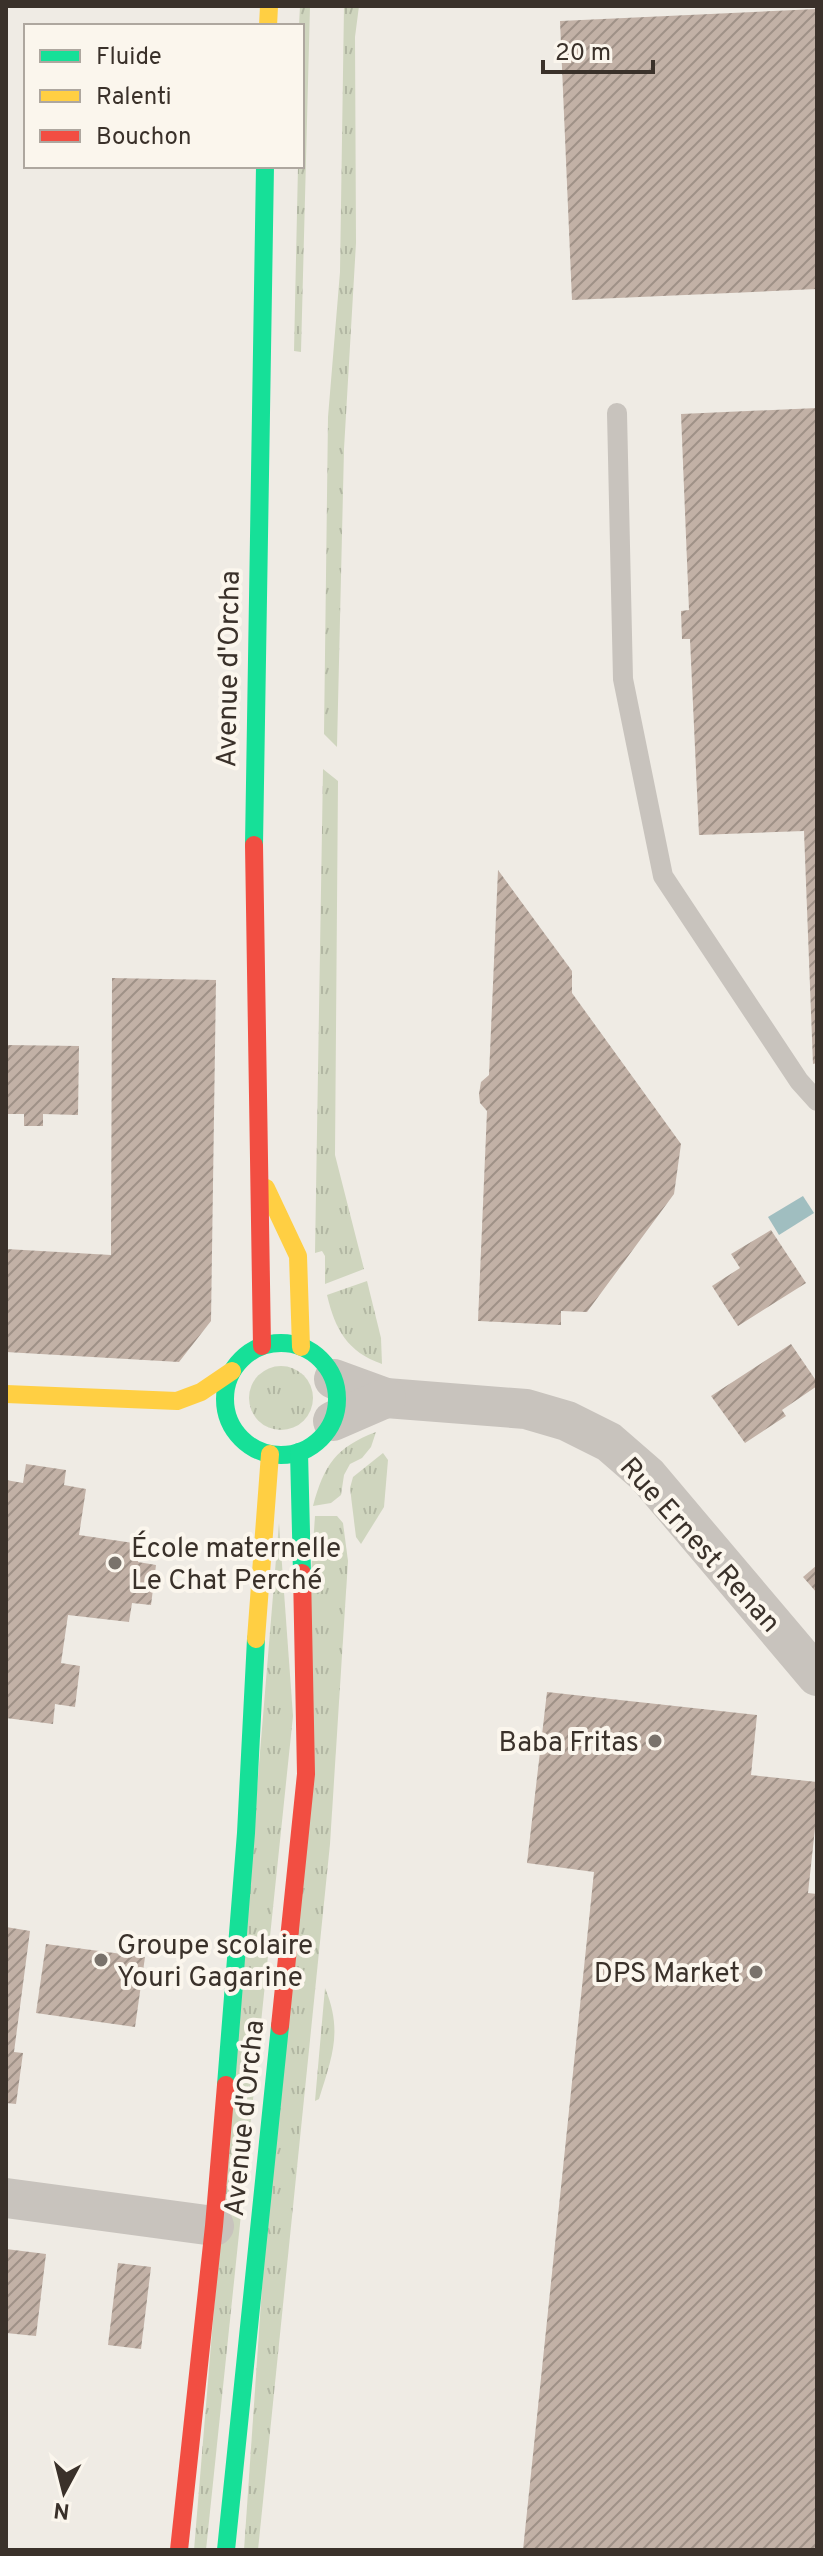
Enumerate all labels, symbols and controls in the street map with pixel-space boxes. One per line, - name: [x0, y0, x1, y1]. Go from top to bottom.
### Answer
- legend: [24, 24, 304, 168]
- scale bar: [543, 24, 653, 74]
- text: 20 m: [555, 39, 611, 69]
- text: Fluide: [96, 43, 162, 73]
- text: Ralenti: [96, 83, 172, 113]
- text: Bouchon: [96, 123, 191, 153]
- street label: Avenue d'Orcha: [210, 570, 250, 768]
- street label: Rue Ernest Renan: [610, 1451, 787, 1641]
- place label: École maternelle Le Chat Perché: [131, 1530, 341, 1600]
- marker: École maternelle Le Chat Perché: [106, 1554, 124, 1572]
- place label: Baba Fritas: [499, 1726, 639, 1762]
- marker: Baba Fritas: [646, 1732, 664, 1750]
- place label: Groupe scolaire Youri Gagarine: [117, 1929, 313, 1997]
- marker: Groupe scolaire Youri Gagarine: [92, 1951, 110, 1969]
- place label: DPS Market: [594, 1957, 740, 1993]
- marker: DPS Market: [747, 1963, 765, 1981]
- street label: Avenue d'Orcha: [218, 2018, 274, 2218]
- north arrow: [24, 2452, 104, 2532]
- text: N: [52, 2495, 71, 2524]

